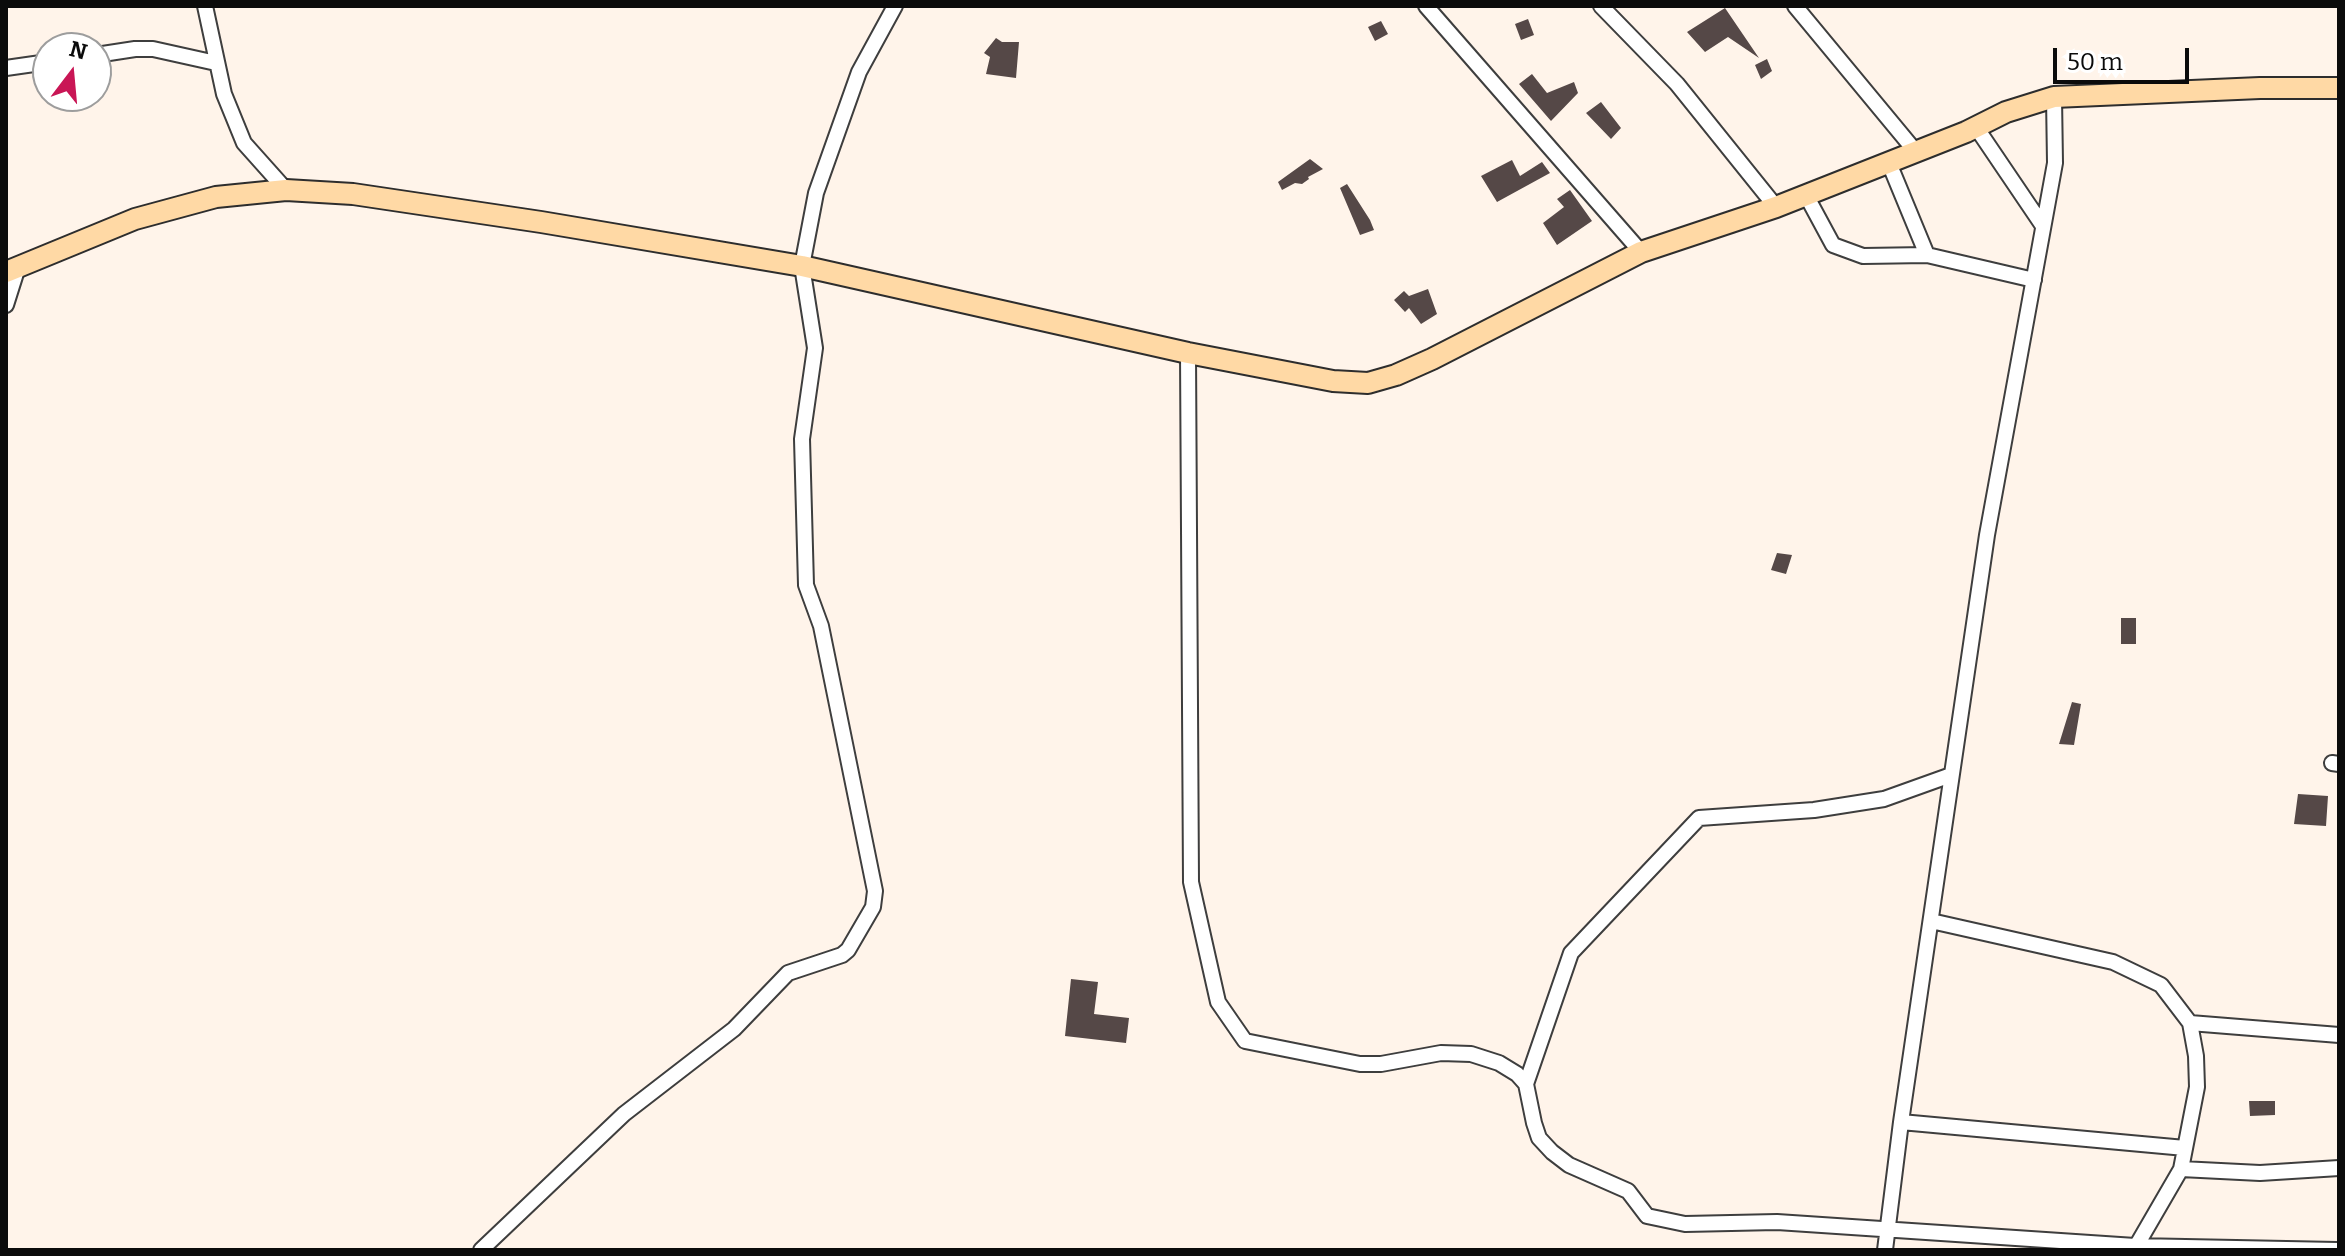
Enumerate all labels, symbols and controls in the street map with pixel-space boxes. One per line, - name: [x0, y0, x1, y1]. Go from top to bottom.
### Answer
- north arrow: [32, 32, 112, 112]
- scale bar: [2057, 32, 2193, 82]
- text: N: [66, 35, 90, 66]
- text: 50 m: [2067, 48, 2123, 76]

